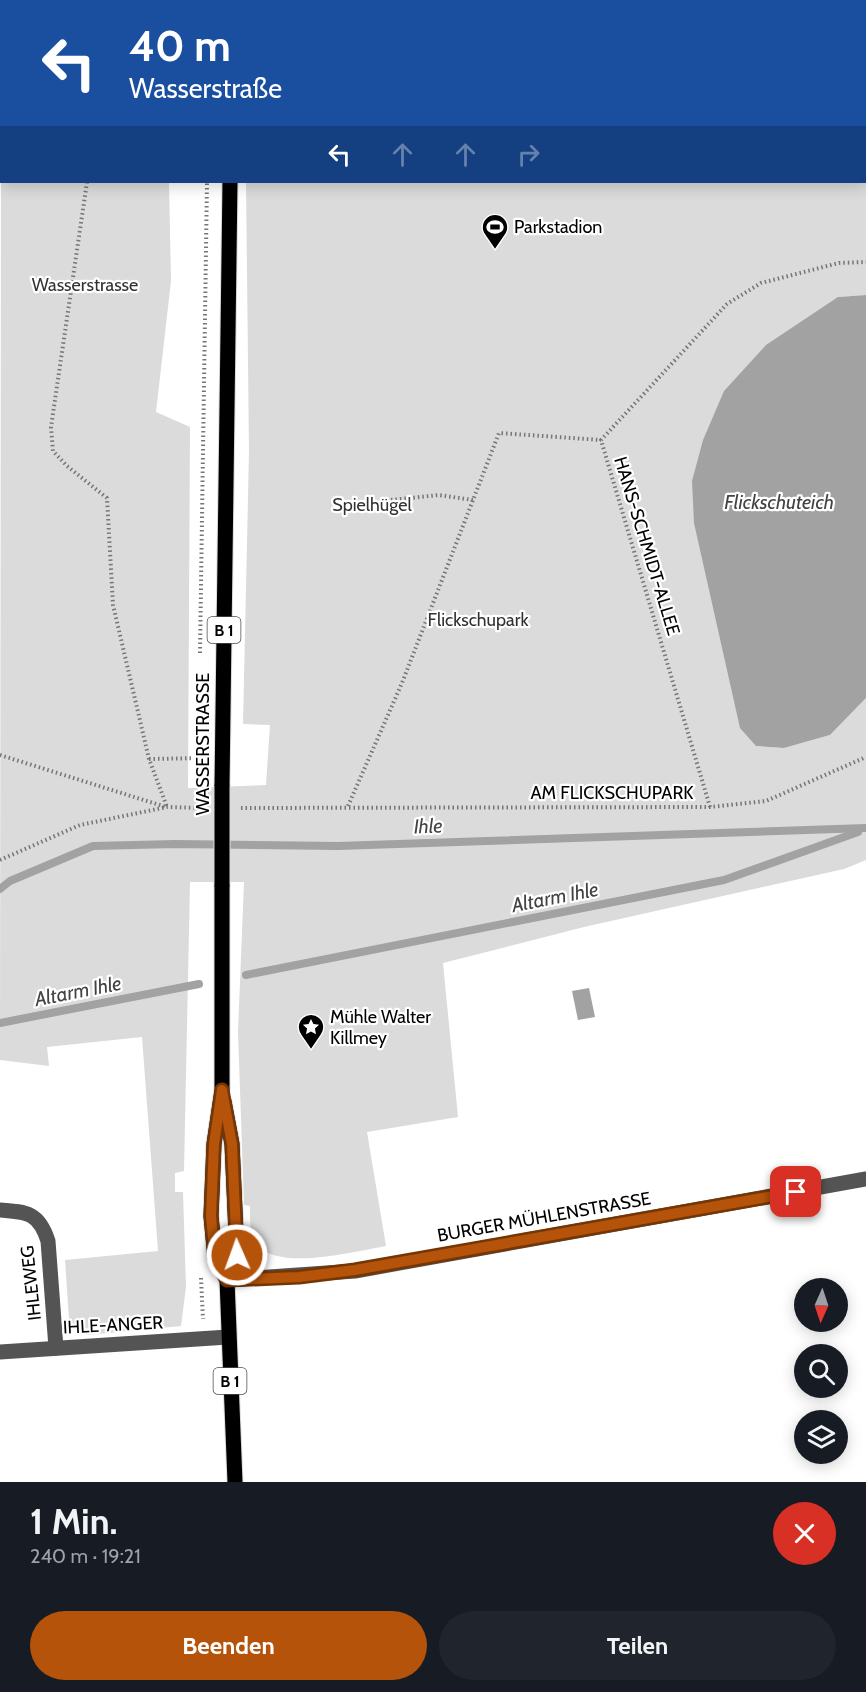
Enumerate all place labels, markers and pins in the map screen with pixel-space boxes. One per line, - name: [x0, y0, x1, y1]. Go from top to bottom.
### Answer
- sports icon: Parkstadion: [480, 212, 510, 250]
- place label: Parkstadion: [514, 216, 602, 238]
- place label: Mühle Walter Killmey: [330, 1006, 431, 1049]
- place icon: Mühle Walter Killmey: [296, 1012, 326, 1050]
- pin: [770, 1166, 821, 1217]

